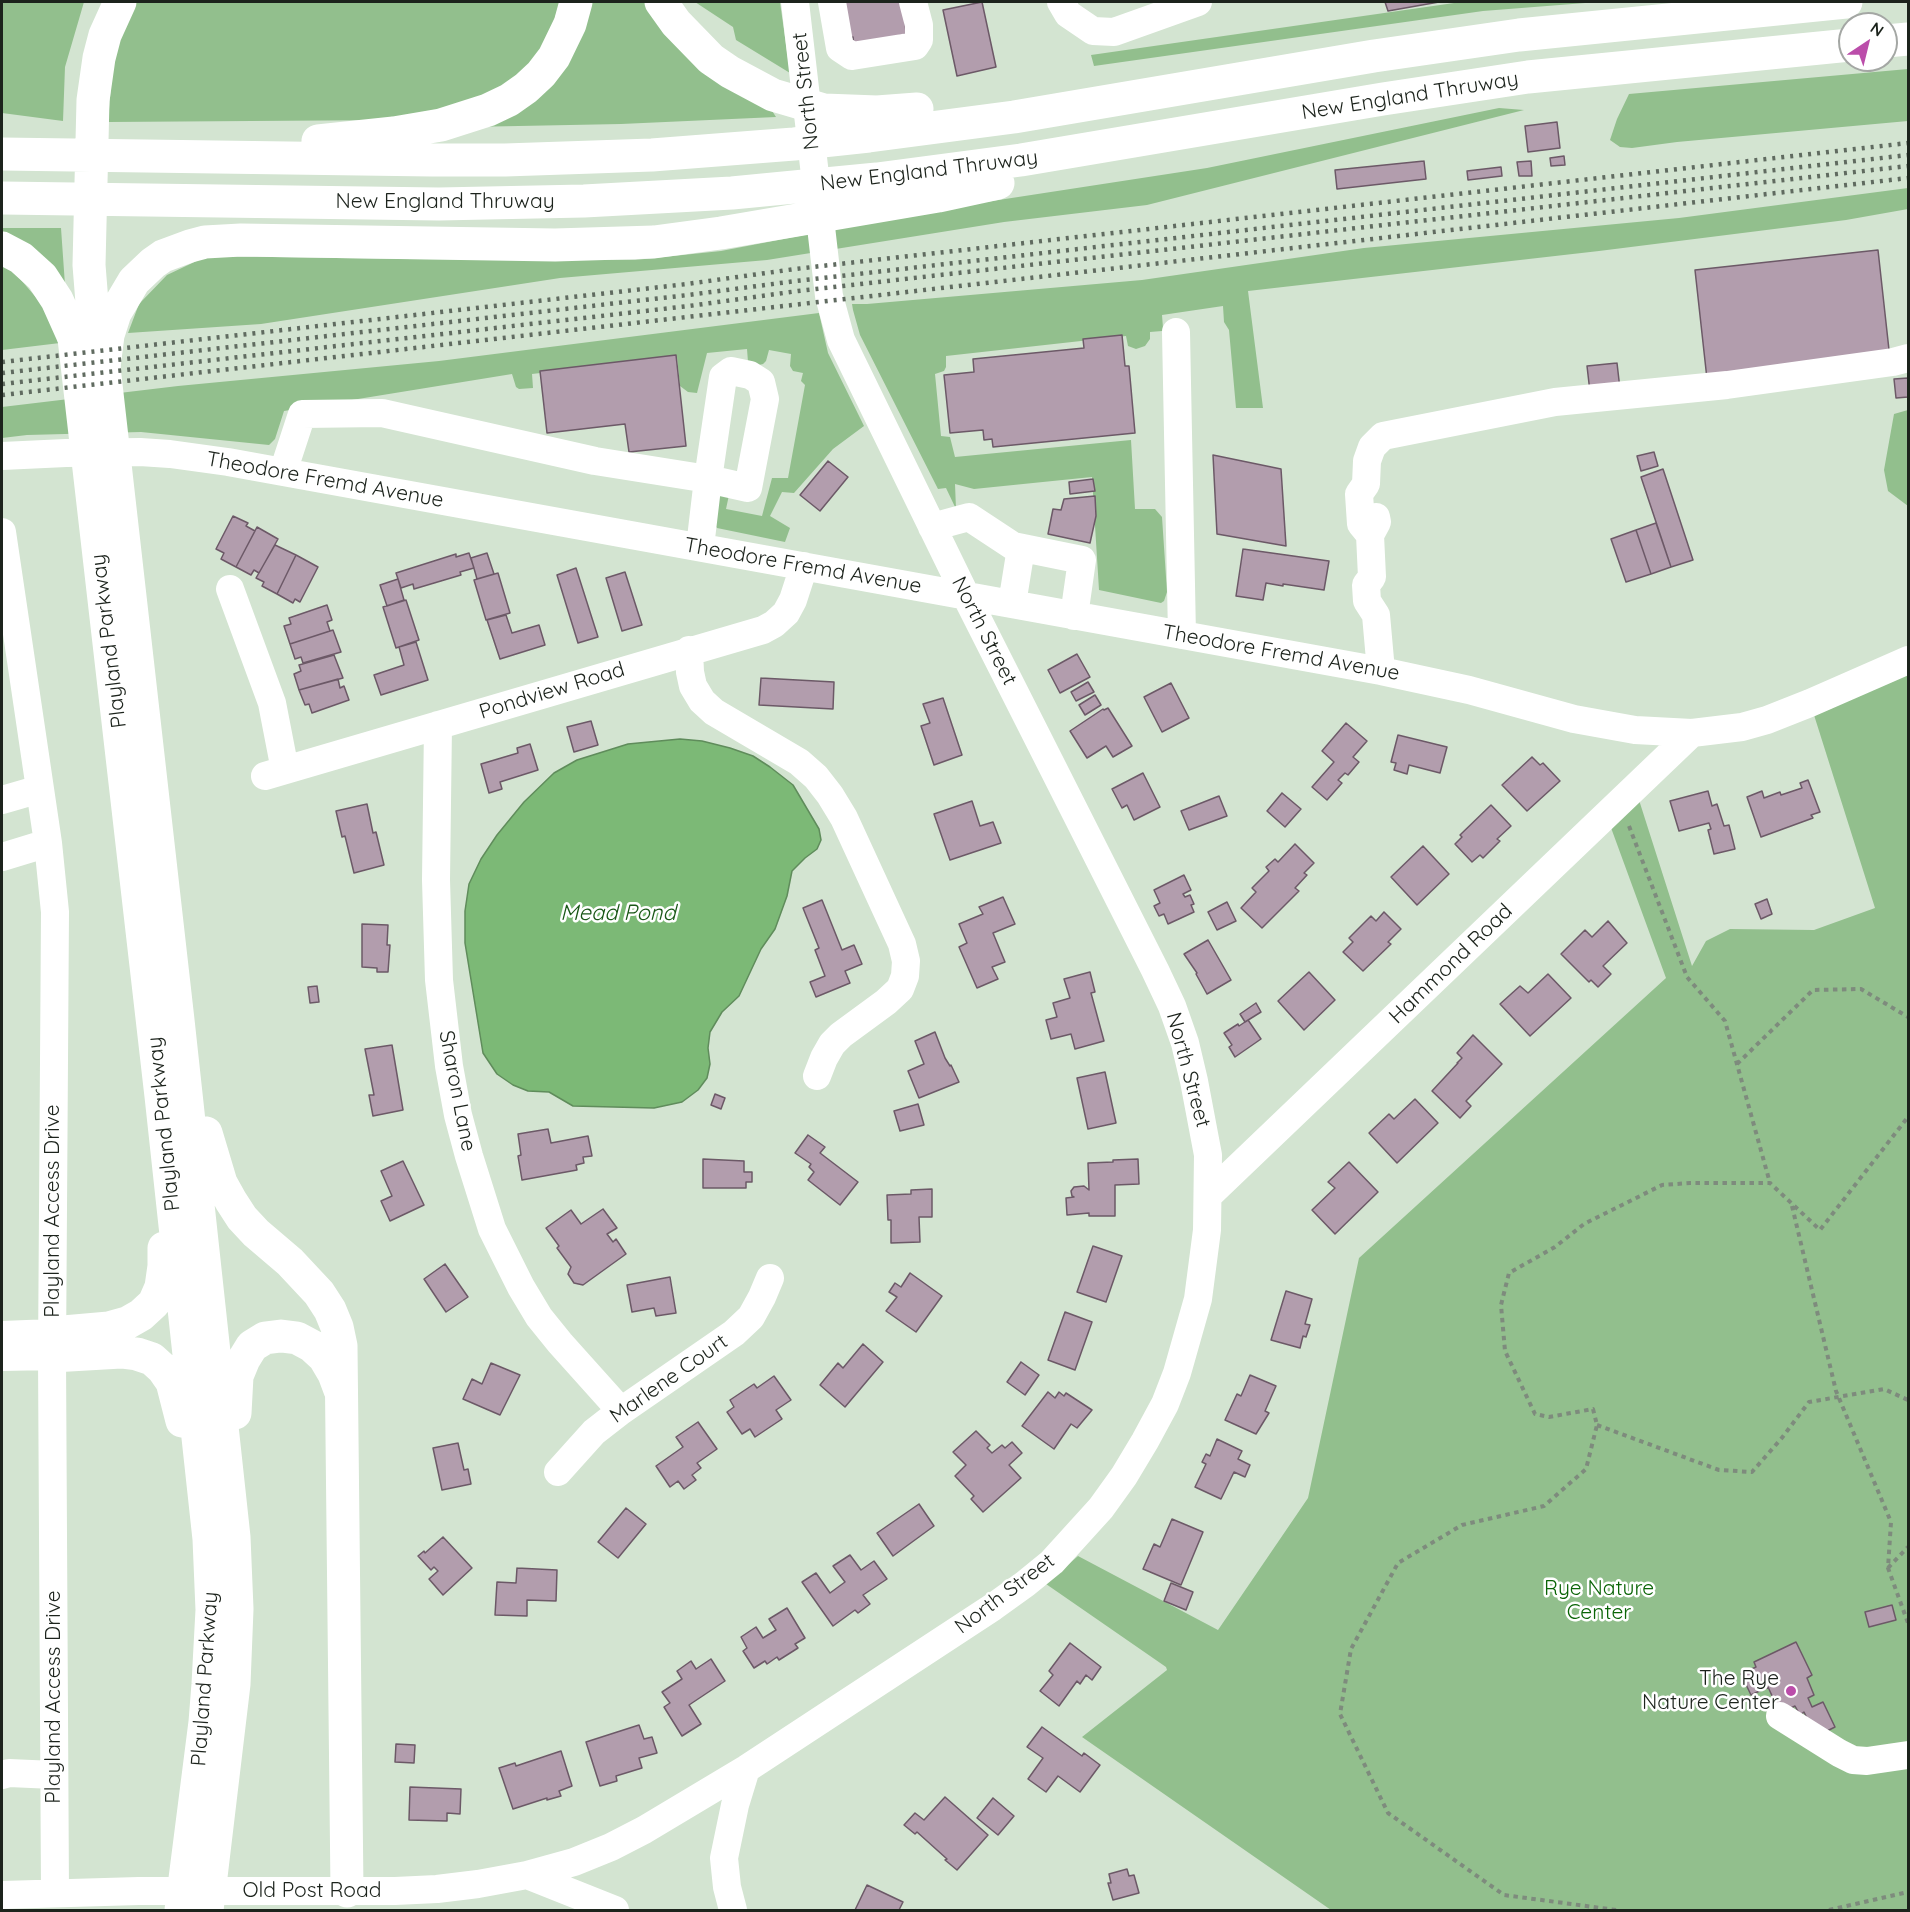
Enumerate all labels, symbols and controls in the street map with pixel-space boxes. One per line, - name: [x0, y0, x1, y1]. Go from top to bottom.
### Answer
- north arrow: [1838, 12, 1898, 72]
- text: N: [1867, 17, 1888, 40]
- street label: North Street: [787, 31, 825, 151]
- street label: New England Thruway: [1300, 66, 1520, 126]
- street label: New England Thruway: [819, 145, 1039, 197]
- street label: New England Thruway: [335, 189, 555, 215]
- street label: Theodore Fremd Avenue: [204, 447, 446, 513]
- street label: Theodore Fremd Avenue: [682, 533, 924, 599]
- street label: Playland Parkway: [86, 553, 132, 729]
- street label: North Street: [946, 573, 1022, 689]
- street label: Theodore Fremd Avenue: [1160, 620, 1402, 686]
- street label: Pondview Road: [476, 657, 628, 725]
- street label: Hammond Road: [1384, 899, 1518, 1029]
- water label: Mead Pond: [560, 900, 676, 926]
- street label: North Street: [1161, 1010, 1215, 1130]
- street label: Sharon Lane: [433, 1028, 481, 1154]
- street label: Playland Parkway: [142, 1036, 186, 1212]
- street label: Playland Access Drive: [40, 1104, 66, 1318]
- street label: Marlene Court: [605, 1329, 733, 1429]
- street label: North Street: [950, 1548, 1060, 1640]
- park label: Rye Nature Center: [1544, 1576, 1654, 1626]
- street label: Playland Access Drive: [41, 1590, 67, 1804]
- street label: Playland Parkway: [186, 1591, 224, 1767]
- place label: The Rye Nature Center: [1642, 1666, 1779, 1716]
- marker: The Rye Nature Center: [1784, 1684, 1798, 1698]
- street label: Old Post Road: [243, 1878, 381, 1904]

